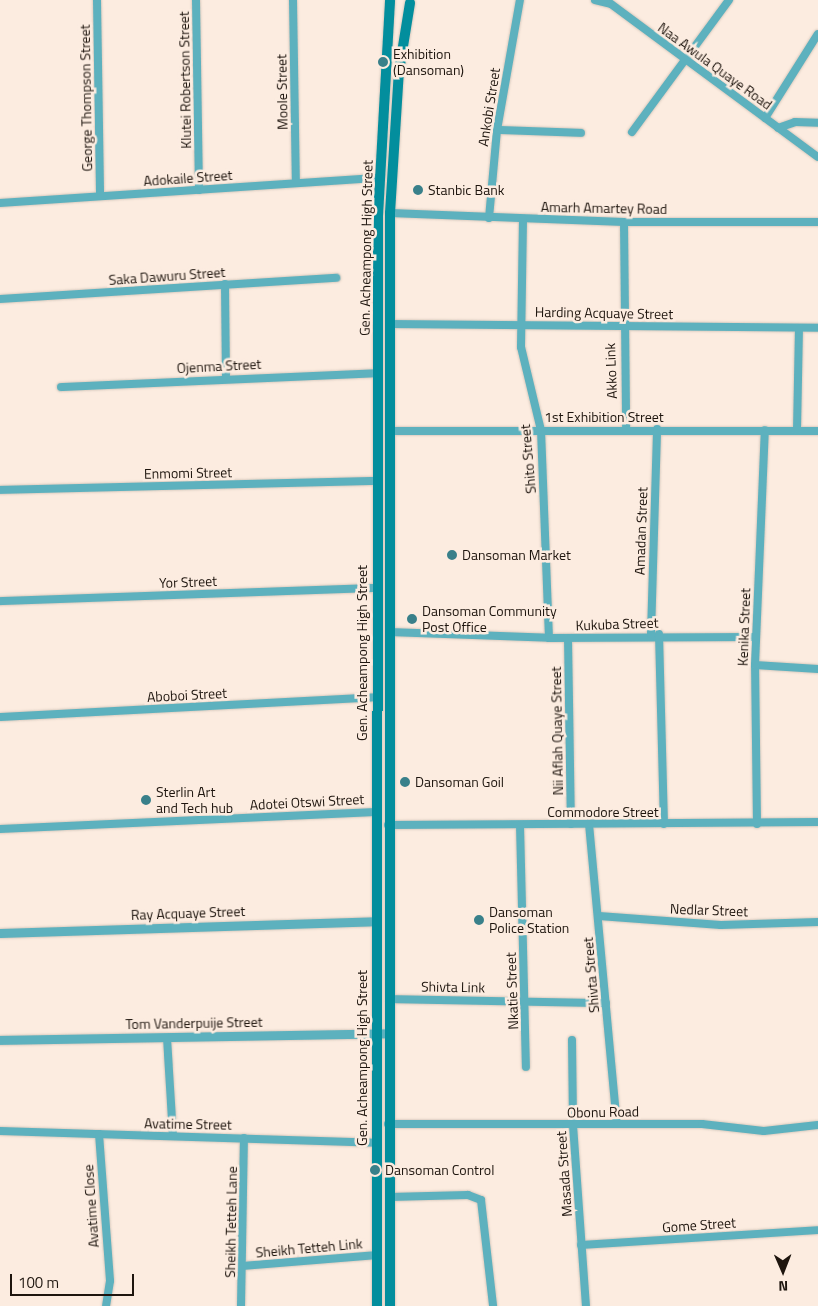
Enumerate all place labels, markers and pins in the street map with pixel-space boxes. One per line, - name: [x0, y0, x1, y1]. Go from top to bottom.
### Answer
- place label: Exhibition (Dansoman): [393, 46, 464, 78]
- marker: Exhibition (Dansoman): [377, 56, 389, 68]
- place label: Stanbic Bank: [428, 182, 504, 198]
- marker: Stanbic Bank: [412, 184, 424, 196]
- place label: Dansoman Market: [462, 547, 571, 563]
- marker: Dansoman Market: [446, 549, 458, 561]
- place label: Dansoman Community Post Office: [422, 603, 557, 636]
- marker: Dansoman Community Post Office: [406, 613, 418, 625]
- place label: Dansoman Goil: [415, 774, 504, 790]
- marker: Dansoman Goil: [399, 776, 411, 788]
- place label: Sterlin Art and Tech hub: [156, 784, 233, 816]
- marker: Sterlin Art and Tech hub: [140, 794, 152, 806]
- place label: Dansoman Police Station: [489, 904, 569, 936]
- marker: Dansoman Police Station: [473, 914, 485, 926]
- place label: Dansoman Control: [385, 1162, 494, 1178]
- marker: Dansoman Control: [369, 1164, 381, 1176]

